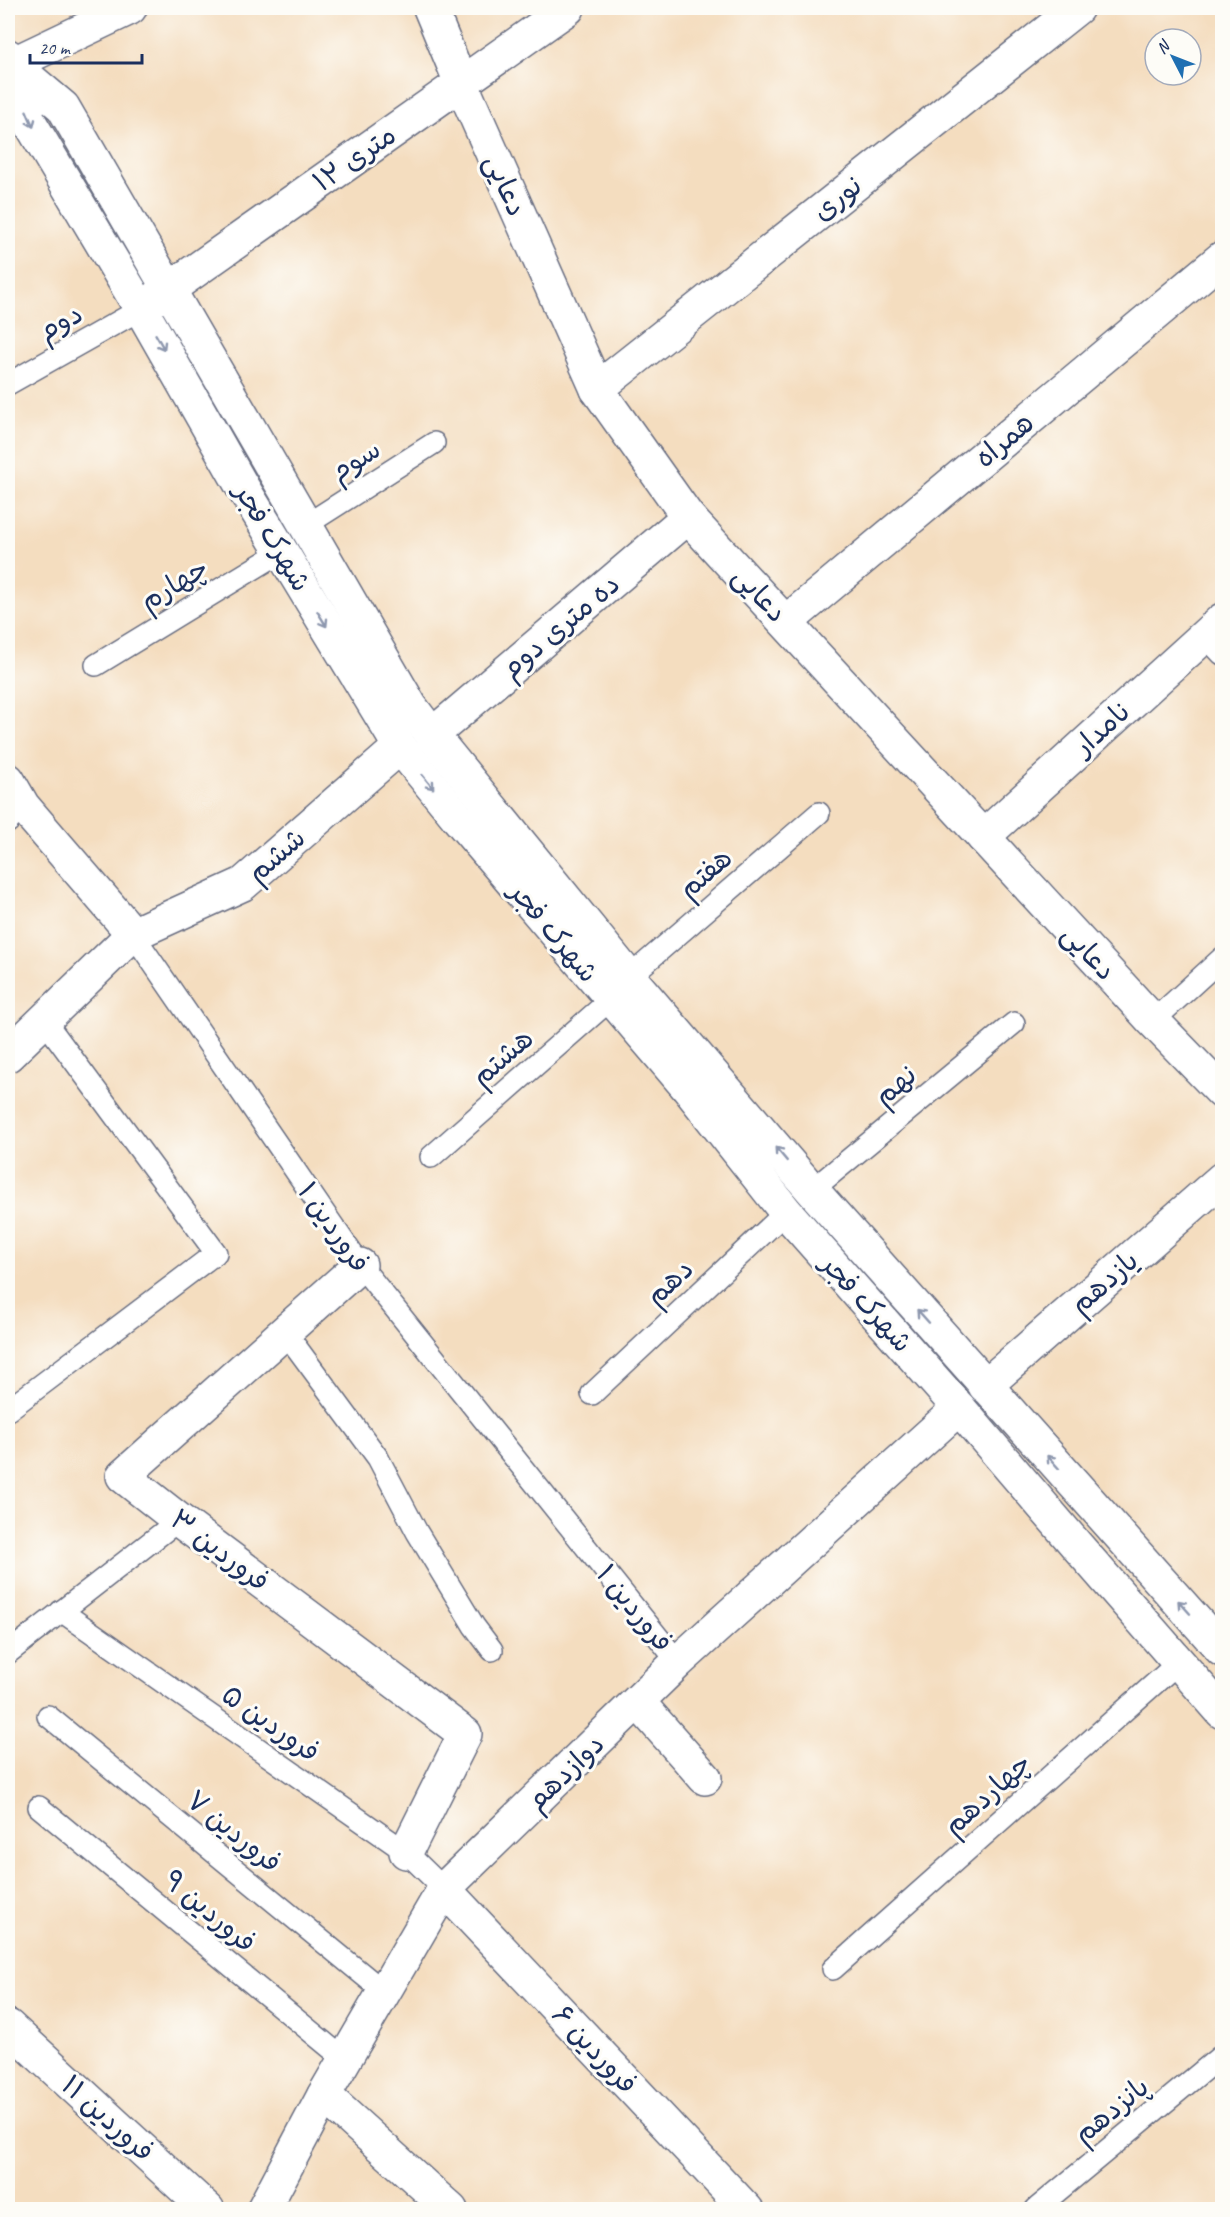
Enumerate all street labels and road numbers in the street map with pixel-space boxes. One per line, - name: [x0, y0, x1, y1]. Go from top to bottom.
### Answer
- street label: ۱۲ متری: [306, 117, 402, 199]
- street label: دعایی: [477, 149, 535, 221]
- street label: نوری: [805, 168, 869, 228]
- street label: دوم: [32, 296, 90, 352]
- street label: همراه: [967, 405, 1041, 475]
- street label: سوم: [323, 431, 389, 492]
- street label: شهرک فجر: [226, 475, 319, 598]
- street label: چهارم: [133, 550, 217, 621]
- street label: دعایی: [725, 559, 795, 629]
- street label: ده متری دوم: [493, 566, 629, 689]
- street label: نامدار: [1064, 693, 1138, 764]
- street label: ششم: [240, 820, 315, 893]
- street label: هفتم: [671, 840, 742, 909]
- street label: شهرک فجر: [501, 873, 606, 989]
- street label: دعایی: [1054, 917, 1124, 987]
- street label: هشتم: [464, 1021, 543, 1096]
- street label: نهم: [866, 1057, 926, 1116]
- street label: فروردین ۱: [290, 1175, 378, 1279]
- street label: یازدهم: [1063, 1243, 1148, 1324]
- street label: شهرک فجر: [812, 1245, 920, 1360]
- street label: دهم: [638, 1251, 703, 1316]
- street label: فروردین ۳: [163, 1501, 277, 1599]
- street label: فروردین ۱: [589, 1557, 681, 1659]
- street label: فروردین ۵: [215, 1677, 327, 1769]
- street label: دوازدهم: [519, 1726, 614, 1821]
- street label: چهاردهم: [936, 1745, 1041, 1846]
- street label: فروردین ۷: [179, 1782, 289, 1880]
- street label: فروردین ۹: [157, 1862, 263, 1960]
- street label: فروردین ۶: [545, 1997, 645, 2101]
- street label: فروردین ۱۱: [54, 2067, 162, 2169]
- street label: پانزدهم: [1066, 2069, 1158, 2154]

